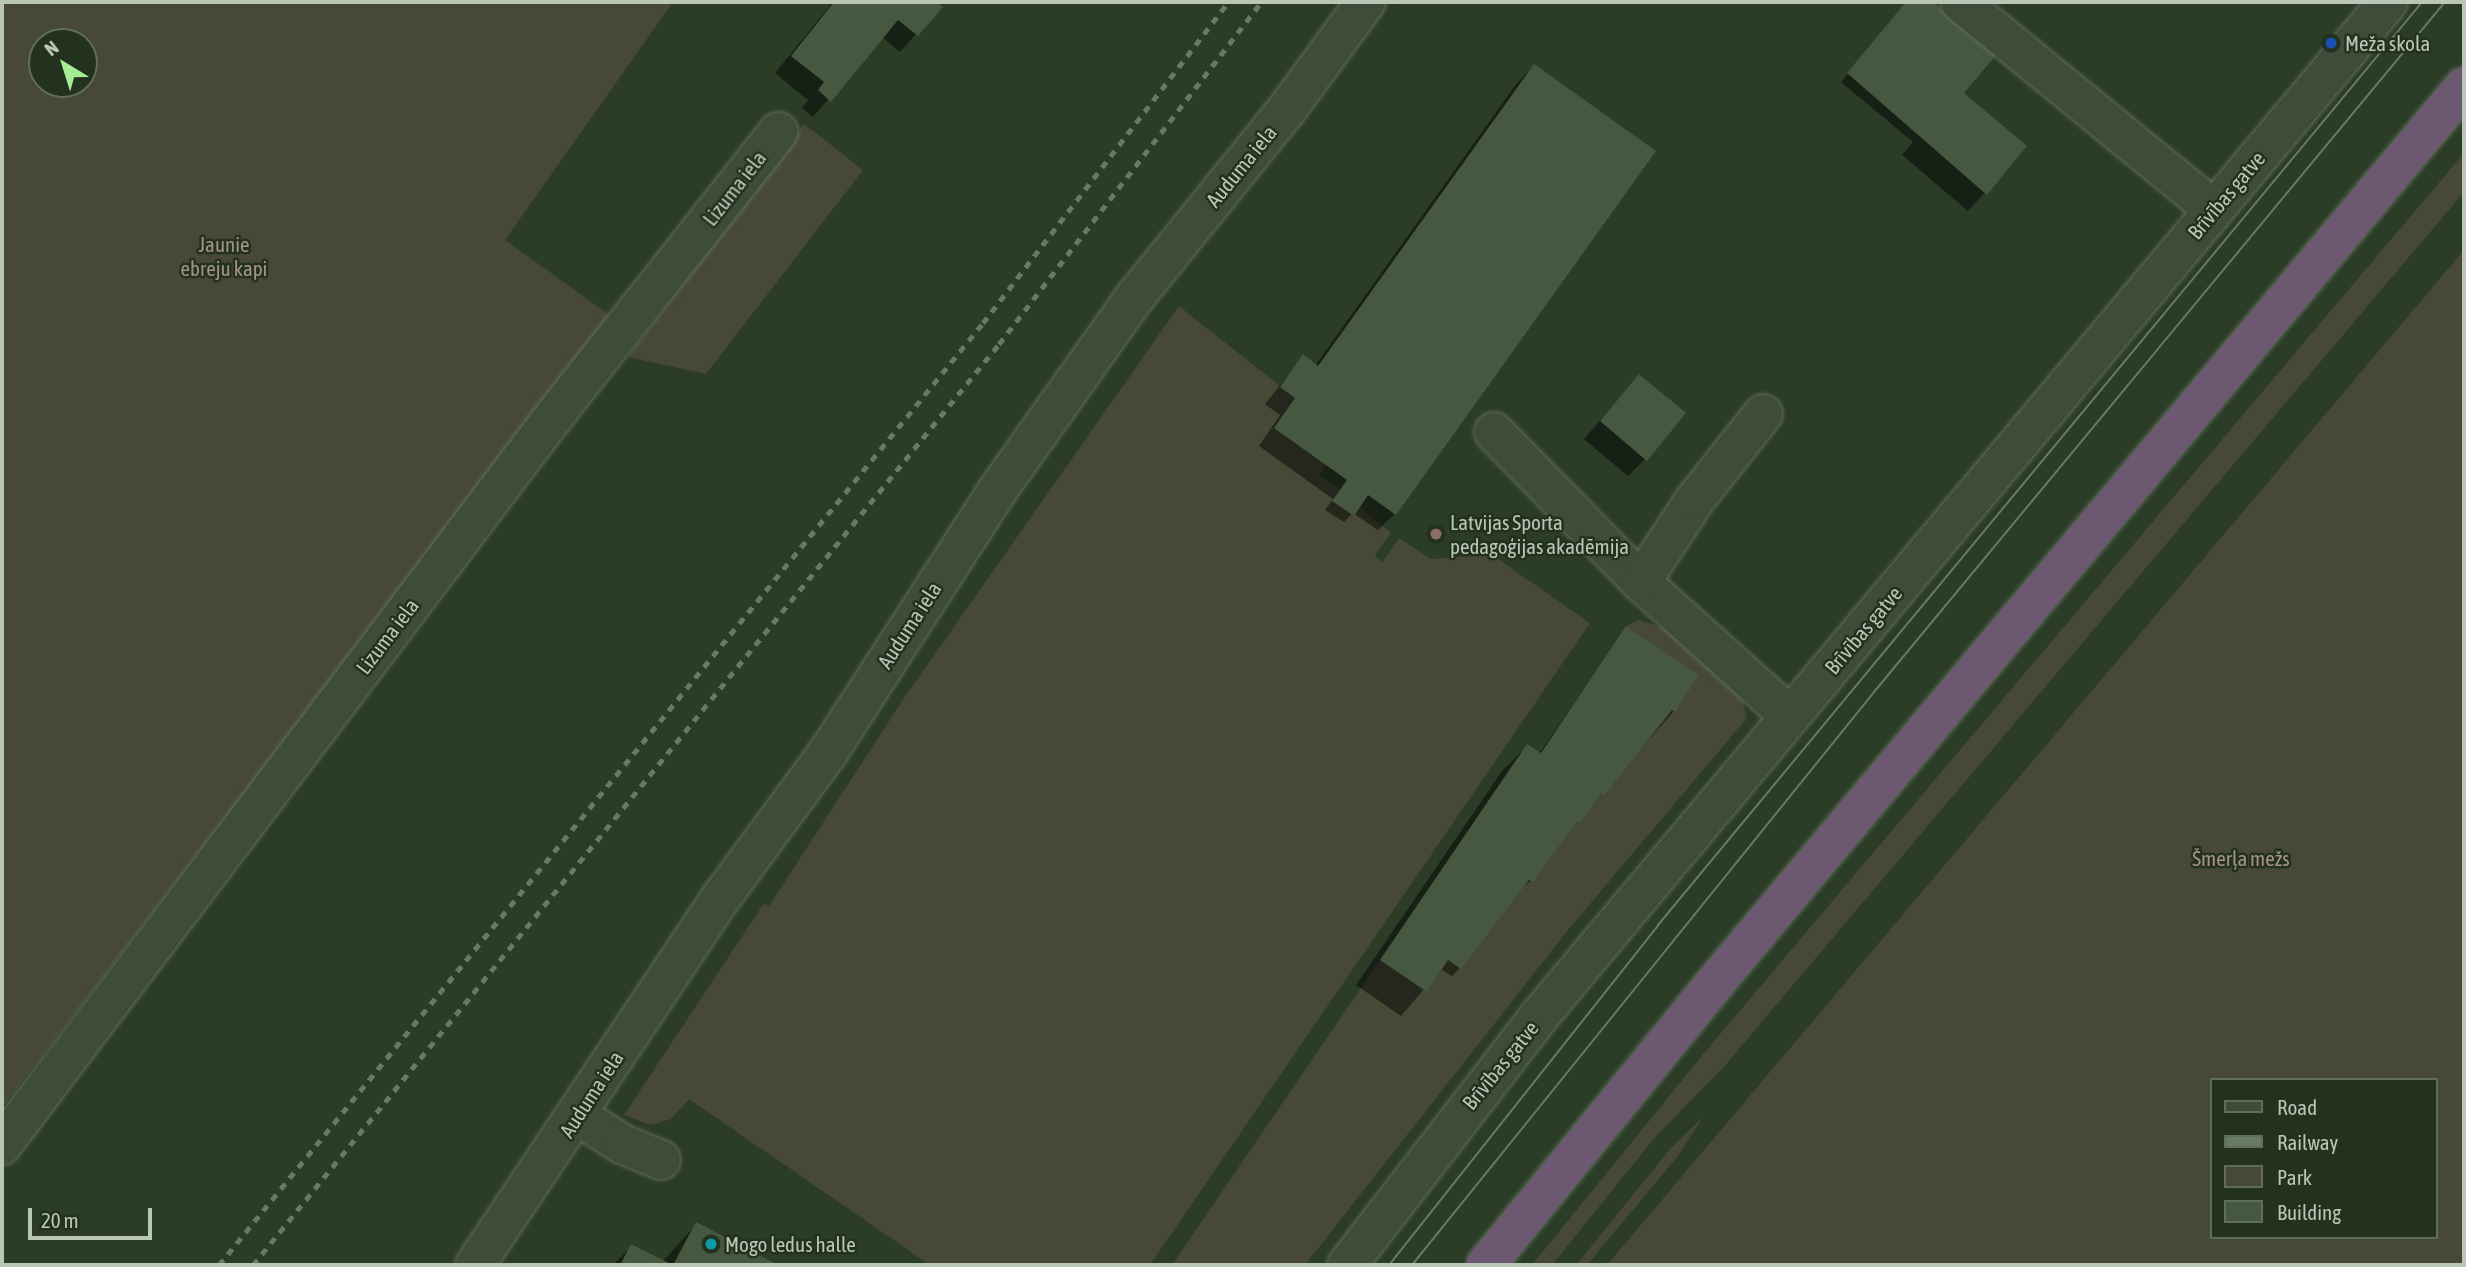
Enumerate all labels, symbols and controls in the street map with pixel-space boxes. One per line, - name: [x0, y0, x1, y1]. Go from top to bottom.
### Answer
- north arrow: [28, 28, 98, 98]
- place label: Meža skola: [2345, 30, 2430, 56]
- marker: Meža skola: [2323, 35, 2339, 51]
- text: N: [40, 36, 62, 60]
- street label: Auduma iela: [1200, 120, 1282, 212]
- street label: Lizuma iela: [697, 146, 771, 230]
- street label: Brīvības gatve: [2182, 146, 2270, 244]
- park label: Jaunie ebreju kapi: [181, 231, 267, 281]
- place label: Latvijas Sporta pedagoģijas akadēmija: [1450, 509, 1629, 559]
- marker: Latvijas Sporta pedagoģijas akadēmija: [1428, 526, 1444, 542]
- street label: Auduma iela: [872, 577, 946, 673]
- street label: Brīvības gatve: [1819, 581, 1907, 679]
- street label: Lizuma iela: [350, 593, 424, 679]
- park label: Šmerļa mežs: [2192, 845, 2290, 871]
- street label: Brīvības gatve: [1457, 1016, 1543, 1114]
- street label: Auduma iela: [554, 1046, 628, 1142]
- legend: [2210, 1078, 2438, 1239]
- text: Road: [2277, 1095, 2317, 1119]
- text: Railway: [2277, 1130, 2338, 1154]
- text: Park: [2277, 1165, 2312, 1189]
- scale bar: [32, 1194, 156, 1238]
- text: Building: [2277, 1200, 2341, 1224]
- text: 20 m: [41, 1208, 79, 1232]
- place label: Mogo ledus halle: [725, 1231, 856, 1257]
- marker: Mogo ledus halle: [703, 1236, 719, 1252]

